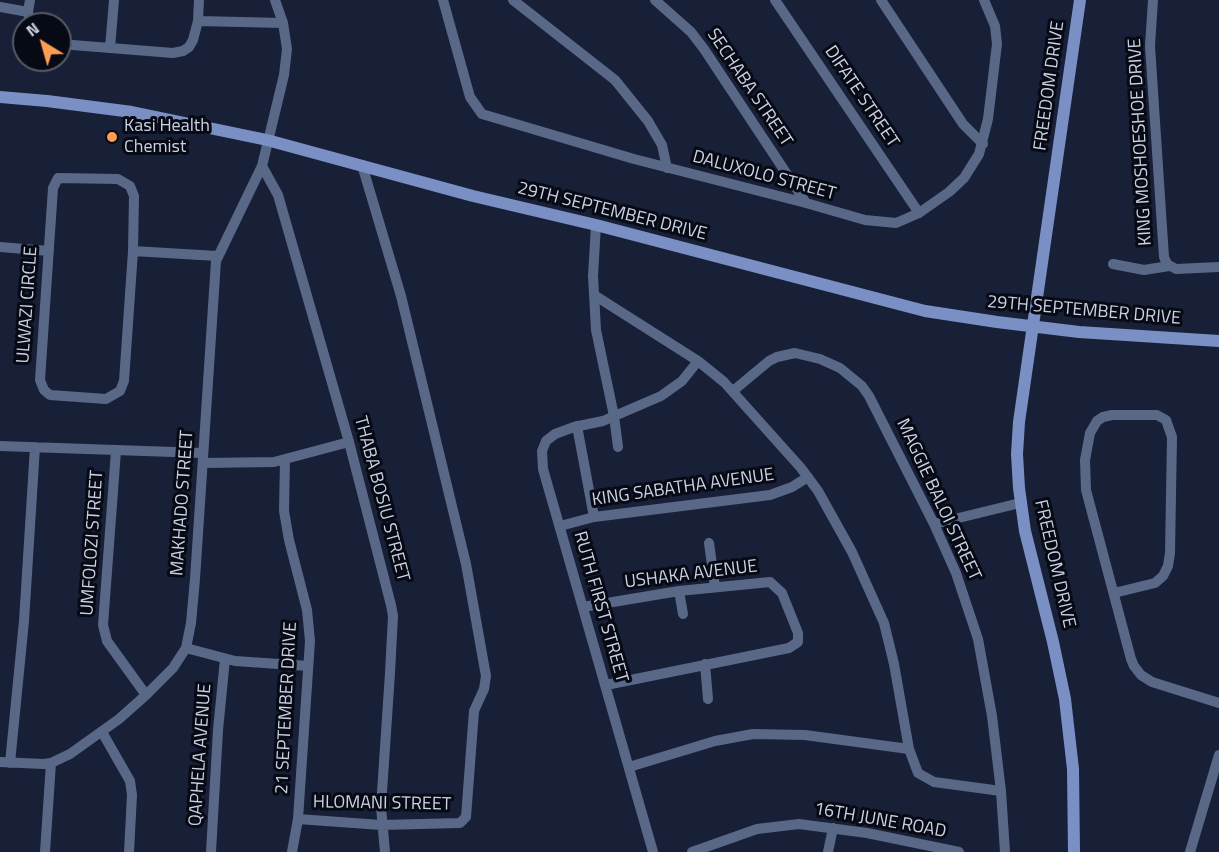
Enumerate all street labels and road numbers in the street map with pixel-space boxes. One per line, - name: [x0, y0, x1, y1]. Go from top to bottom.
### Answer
- street label: FREEDOM DRIVE: [1030, 20, 1070, 152]
- street label: SECHABA STREET: [702, 25, 796, 151]
- street label: KING MOSHOESHOE DRIVE: [1125, 38, 1157, 246]
- street label: DIFATE STREET: [819, 42, 903, 152]
- street label: DALUXOLO STREET: [690, 146, 838, 206]
- street label: 29TH SEPTEMBER DRIVE: [515, 178, 709, 246]
- street label: ULWAZI CIRCLE: [13, 246, 43, 364]
- street label: 29TH SEPTEMBER DRIVE: [986, 292, 1182, 330]
- street label: THABA BOSIU STREET: [349, 414, 413, 584]
- street label: MAGGIE BALOI STREET: [891, 416, 985, 584]
- street label: MAKHADO STREET: [167, 429, 199, 577]
- street label: KING SABATHA AVENUE: [591, 465, 775, 511]
- street label: UMFOLOZI STREET: [77, 470, 109, 616]
- street label: FREEDOM DRIVE: [1029, 498, 1079, 630]
- street label: RUTH FIRST STREET: [568, 529, 632, 685]
- street label: USHAKA AVENUE: [623, 556, 759, 594]
- street label: 21 SEPTEMBER DRIVE: [272, 621, 302, 795]
- street label: QAPHELA AVENUE: [185, 683, 217, 827]
- street label: HLOMANI STREET: [313, 792, 451, 816]
- street label: 16TH JUNE ROAD: [812, 799, 948, 843]

